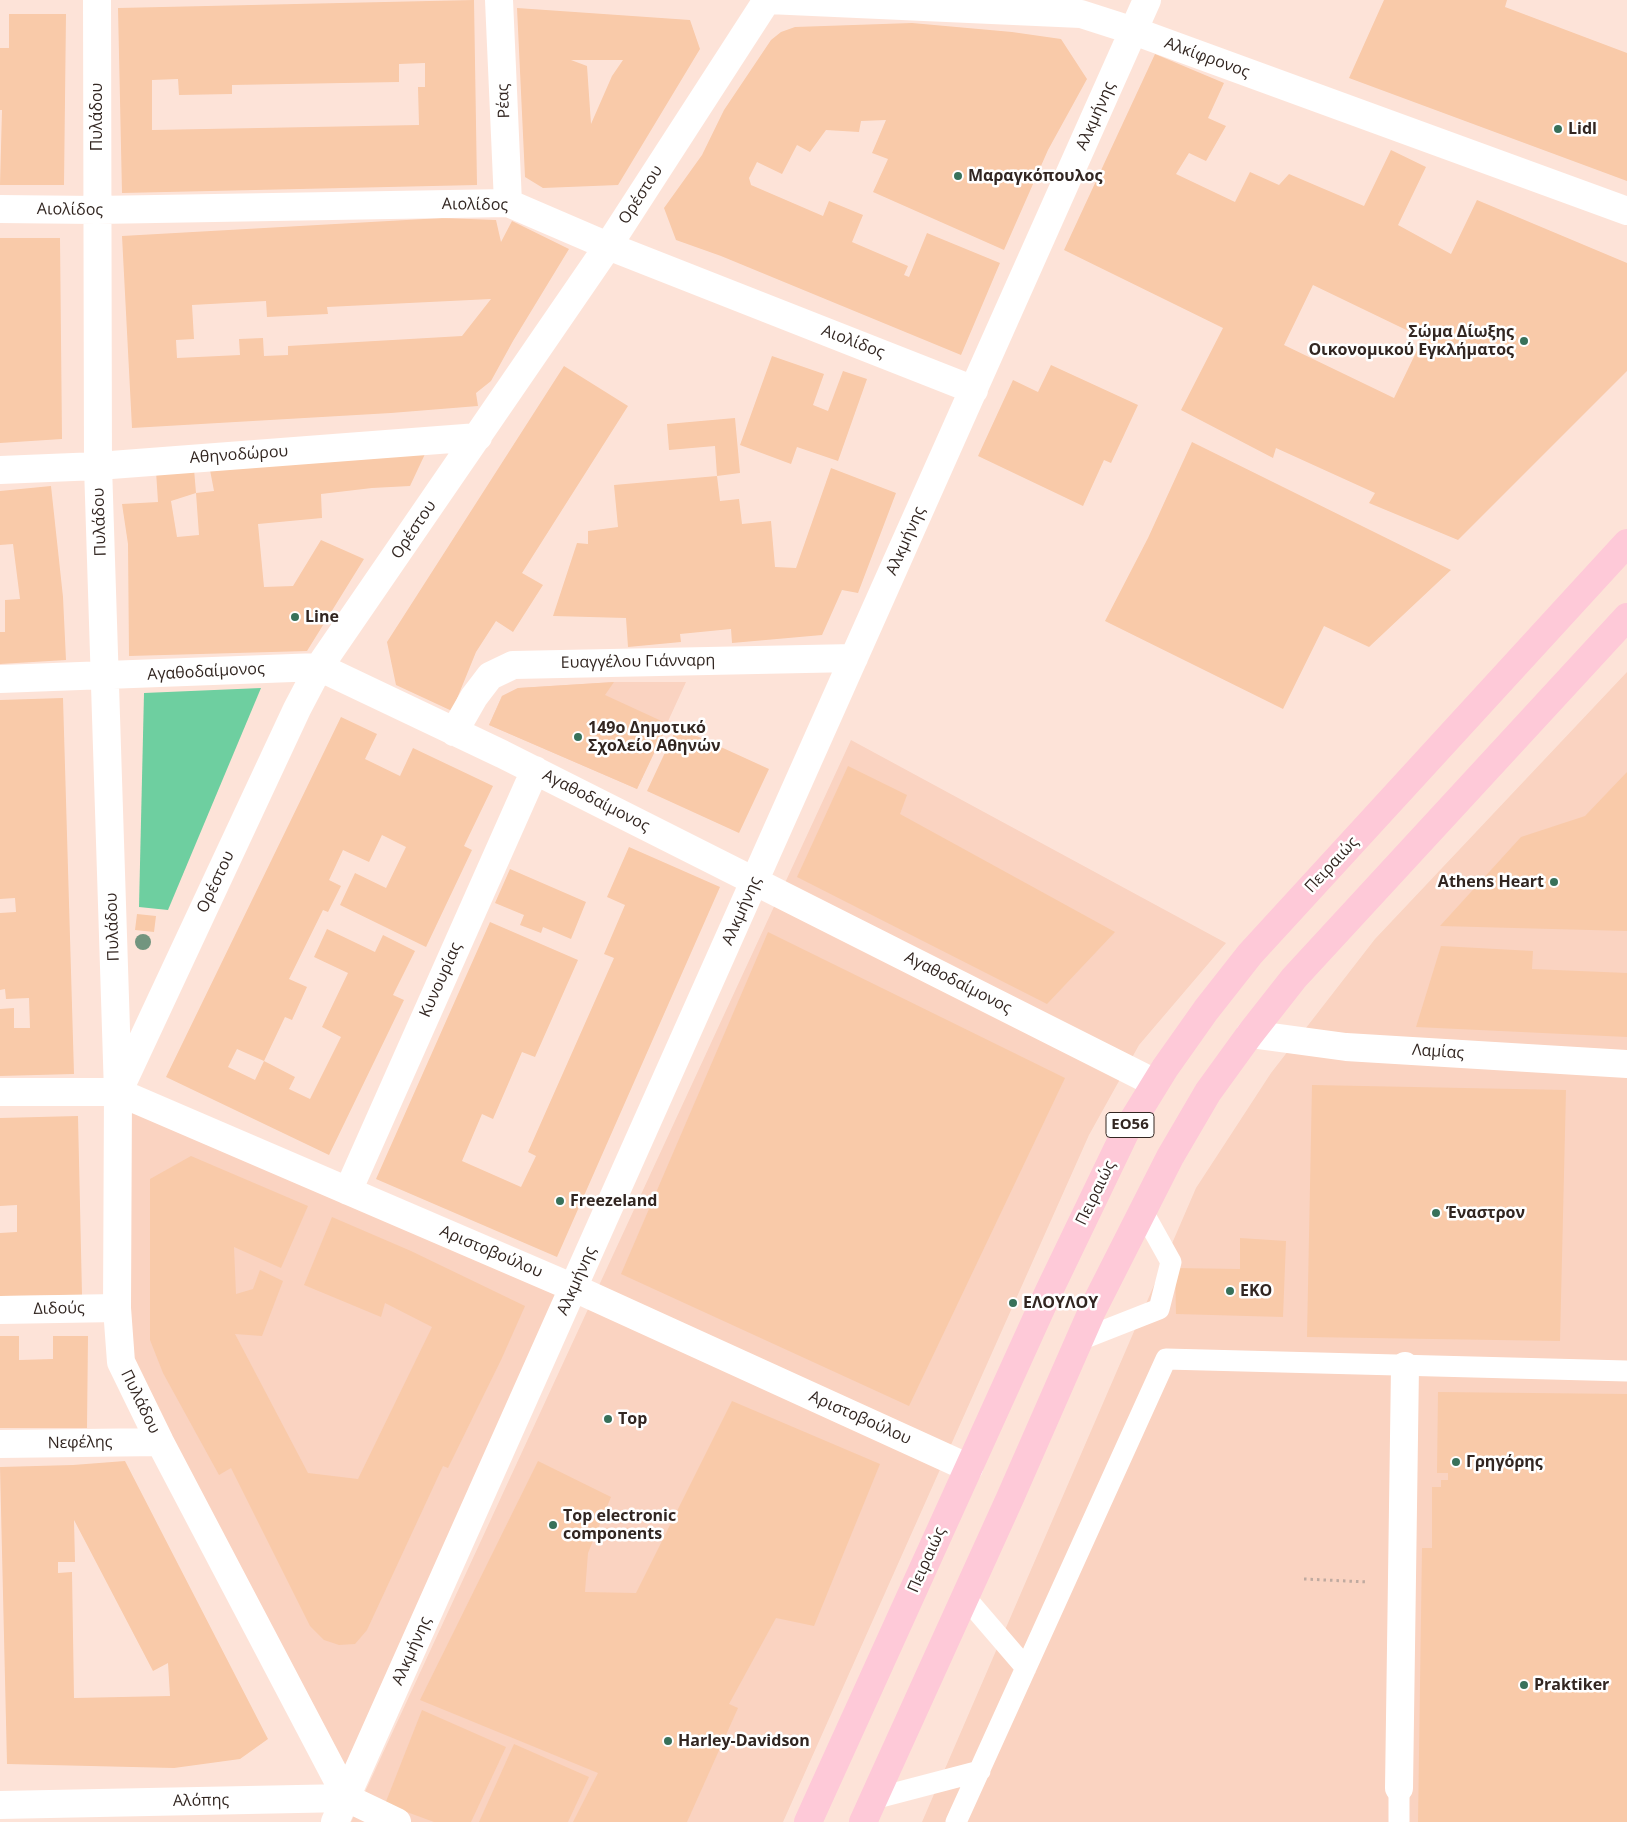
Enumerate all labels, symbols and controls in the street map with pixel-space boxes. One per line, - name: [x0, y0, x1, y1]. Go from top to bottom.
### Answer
- street label: Αλκίφρονος: [1162, 34, 1252, 82]
- street label: Αλκμήνης: [1072, 79, 1120, 153]
- street label: Πυλάδου: [87, 83, 107, 151]
- street label: Ρέας: [494, 83, 514, 119]
- place label: Lidl: [1568, 119, 1597, 139]
- marker: Lidl: [1552, 123, 1564, 135]
- street label: Ορέστου: [615, 162, 667, 228]
- place label: Μαραγκόπουλος: [968, 166, 1102, 186]
- marker: Μαραγκόπουλος: [952, 170, 964, 182]
- street label: Αιολίδος: [442, 195, 508, 215]
- street label: Αιολίδος: [37, 200, 103, 220]
- street label: Αιολίδος: [819, 321, 887, 363]
- place label: Σώμα Δίωξης Οικονομικού Εγκλήματος: [1308, 322, 1514, 360]
- marker: Σώμα Δίωξης Οικονομικού Εγκλήματος: [1518, 335, 1530, 347]
- street label: Αθηνοδώρου: [189, 442, 289, 468]
- street label: Πυλάδου: [89, 487, 111, 557]
- street label: Ορέστου: [387, 497, 441, 563]
- street label: Αλκμήνης: [882, 504, 930, 578]
- place label: Line: [305, 607, 339, 627]
- marker: Line: [289, 611, 301, 623]
- street label: Ευαγγέλου Γιάνναρη: [561, 651, 715, 673]
- street label: Αγαθοδαίμονος: [147, 659, 265, 685]
- place label: 149ο Δημοτικό Σχολείο Αθηνών: [588, 718, 720, 756]
- marker: 149ο Δημοτικό Σχολείο Αθηνών: [572, 731, 584, 743]
- street label: Αγαθοδαίμονος: [539, 766, 653, 836]
- street label: Πειραιώς: [1301, 833, 1363, 897]
- street label: Ορέστου: [193, 848, 239, 916]
- place label: Athens Heart: [1438, 872, 1544, 892]
- street label: Αλκμήνης: [718, 874, 766, 948]
- marker: Athens Heart: [1548, 876, 1560, 888]
- street label: Πυλάδου: [102, 892, 124, 962]
- street label: Κυνουρίας: [416, 939, 466, 1021]
- street label: Αγαθοδαίμονος: [901, 948, 1015, 1018]
- street label: Λαμίας: [1411, 1041, 1465, 1063]
- road number: ΕΟ56: [1106, 1112, 1154, 1138]
- street label: Πειραιώς: [1072, 1157, 1120, 1229]
- place label: Freezeland: [570, 1191, 657, 1211]
- marker: Freezeland: [554, 1195, 566, 1207]
- place label: Έναστρον: [1446, 1203, 1525, 1223]
- marker: Έναστρον: [1430, 1207, 1442, 1219]
- street label: Αριστοβούλου: [437, 1222, 545, 1282]
- street label: Αλκμήνης: [553, 1244, 601, 1318]
- place label: EKO: [1240, 1281, 1272, 1301]
- marker: EKO: [1224, 1285, 1236, 1297]
- place label: ΕΛΟΥΛΟΥ: [1023, 1293, 1098, 1313]
- marker: ΕΛΟΥΛΟΥ: [1007, 1297, 1019, 1309]
- street label: Διδούς: [33, 1299, 85, 1319]
- street label: Πυλάδου: [116, 1367, 164, 1437]
- street label: Αριστοβούλου: [806, 1387, 914, 1449]
- place label: Top: [618, 1409, 647, 1429]
- marker: Top: [602, 1413, 614, 1425]
- street label: Νεφέλης: [47, 1433, 113, 1453]
- place label: Γρηγόρης: [1466, 1452, 1543, 1472]
- marker: Γρηγόρης: [1450, 1456, 1462, 1468]
- place label: Top electronic components: [563, 1506, 676, 1544]
- marker: Top electronic components: [547, 1519, 559, 1531]
- street label: Πειραιώς: [904, 1524, 950, 1596]
- street label: Αλκμήνης: [388, 1614, 436, 1688]
- place label: Praktiker: [1534, 1675, 1609, 1695]
- marker: Praktiker: [1518, 1679, 1530, 1691]
- place label: Harley-Davidson: [678, 1731, 810, 1751]
- marker: Harley-Davidson: [662, 1735, 674, 1747]
- street label: Αλόπης: [173, 1791, 229, 1811]

